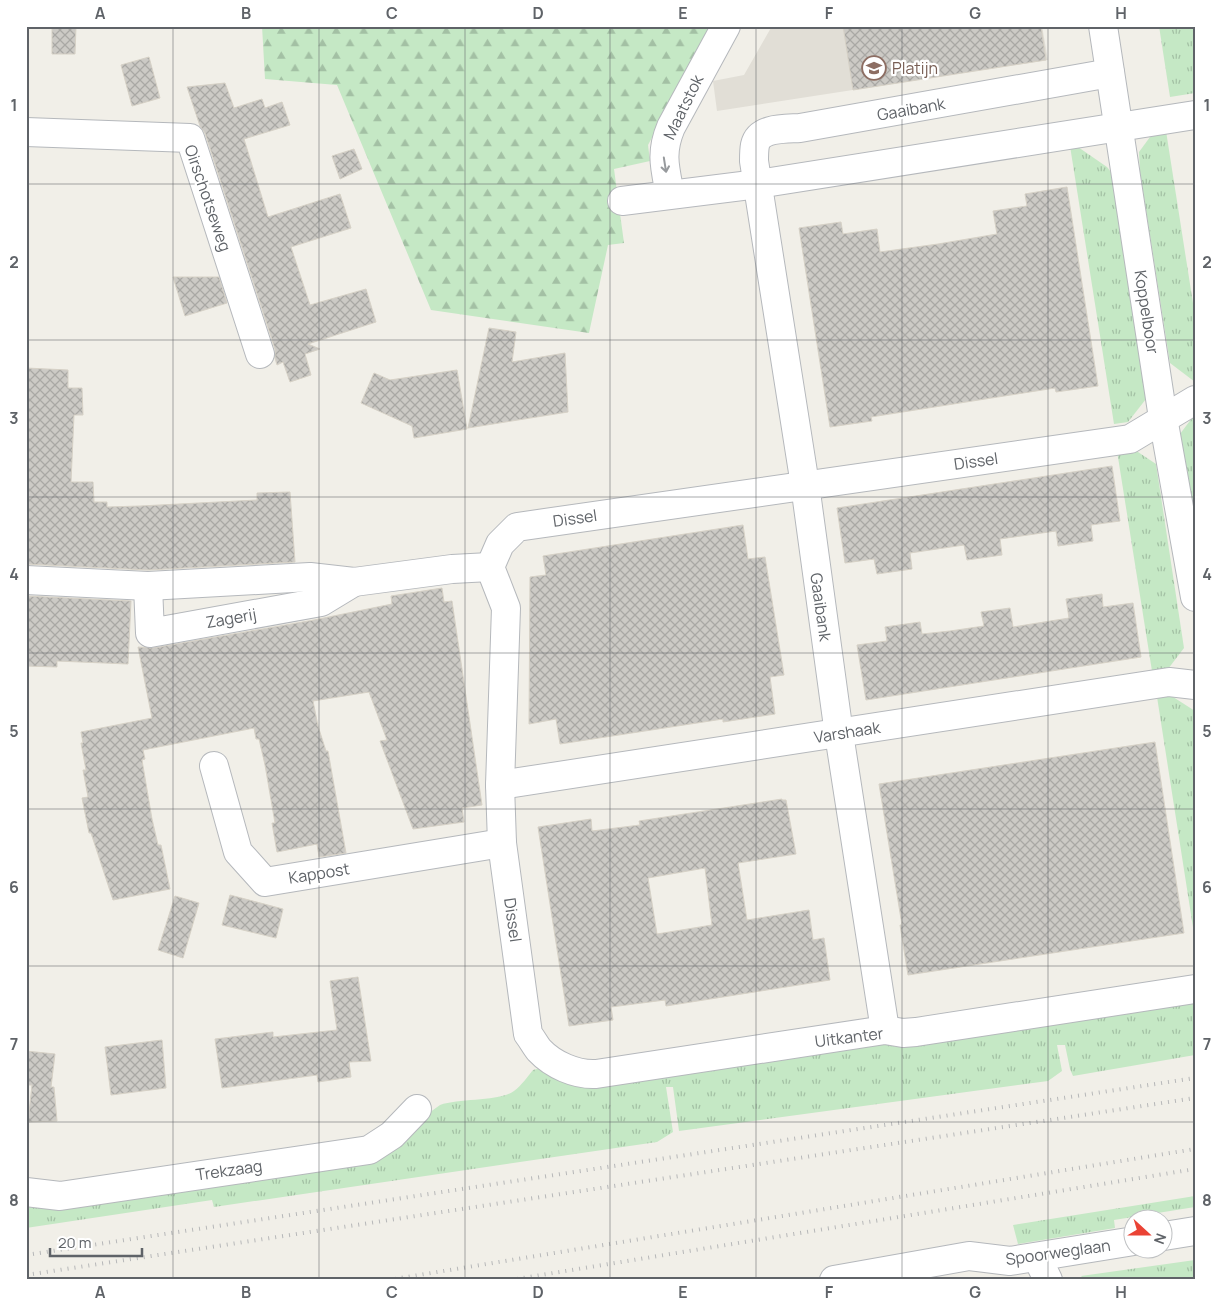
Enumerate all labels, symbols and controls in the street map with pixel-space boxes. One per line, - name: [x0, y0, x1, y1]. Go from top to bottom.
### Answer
- text: A: [95, 2, 106, 24]
- text: B: [241, 2, 251, 24]
- text: C: [386, 2, 398, 24]
- text: D: [532, 2, 544, 24]
- text: E: [678, 2, 688, 24]
- text: F: [825, 2, 834, 24]
- text: G: [969, 2, 981, 24]
- text: H: [1115, 2, 1127, 24]
- school or university icon: Platijn: [861, 55, 887, 81]
- place label: Platijn: [892, 57, 938, 79]
- street label: Maatstok: [658, 70, 709, 143]
- street label: Gaaibank: [875, 92, 948, 126]
- text: 1: [10, 94, 18, 116]
- text: 1: [1203, 94, 1211, 116]
- street label: Oirschotseweg: [179, 142, 237, 254]
- one-way arrow: [660, 156, 670, 172]
- text: 2: [9, 251, 19, 273]
- text: 2: [1202, 251, 1212, 273]
- street label: Koppelboor: [1130, 269, 1165, 356]
- text: 3: [9, 407, 19, 429]
- text: 3: [1202, 407, 1212, 429]
- street label: Dissel: [952, 447, 1000, 475]
- street label: Dissel: [551, 504, 599, 532]
- text: 4: [9, 563, 19, 585]
- text: 4: [1202, 563, 1212, 585]
- street label: Gaaibank: [805, 572, 837, 644]
- street label: Zagerij: [204, 603, 258, 633]
- street label: Varshaak: [812, 716, 883, 748]
- text: 5: [9, 720, 19, 742]
- text: 5: [1202, 720, 1212, 742]
- street label: Kappost: [287, 857, 351, 889]
- text: 6: [9, 876, 19, 898]
- text: 6: [1202, 876, 1212, 898]
- street label: Dissel: [499, 896, 527, 944]
- street label: Uitkanter: [813, 1022, 885, 1052]
- text: 7: [10, 1033, 18, 1055]
- text: 7: [1203, 1033, 1211, 1055]
- street label: Trekzaag: [194, 1154, 264, 1186]
- text: 8: [9, 1189, 19, 1211]
- text: 8: [1202, 1189, 1212, 1211]
- north arrow: [1124, 1208, 1174, 1258]
- scale bar: [50, 1226, 142, 1258]
- text: N: [1150, 1231, 1171, 1247]
- text: 20 m: [58, 1232, 91, 1253]
- street label: Spoorweglaan: [1004, 1234, 1112, 1270]
- text: A: [95, 1281, 106, 1303]
- text: B: [241, 1281, 251, 1303]
- text: C: [386, 1281, 398, 1303]
- text: D: [532, 1281, 544, 1303]
- text: E: [678, 1281, 688, 1303]
- text: F: [825, 1281, 834, 1303]
- text: G: [969, 1281, 981, 1303]
- text: H: [1115, 1281, 1127, 1303]

